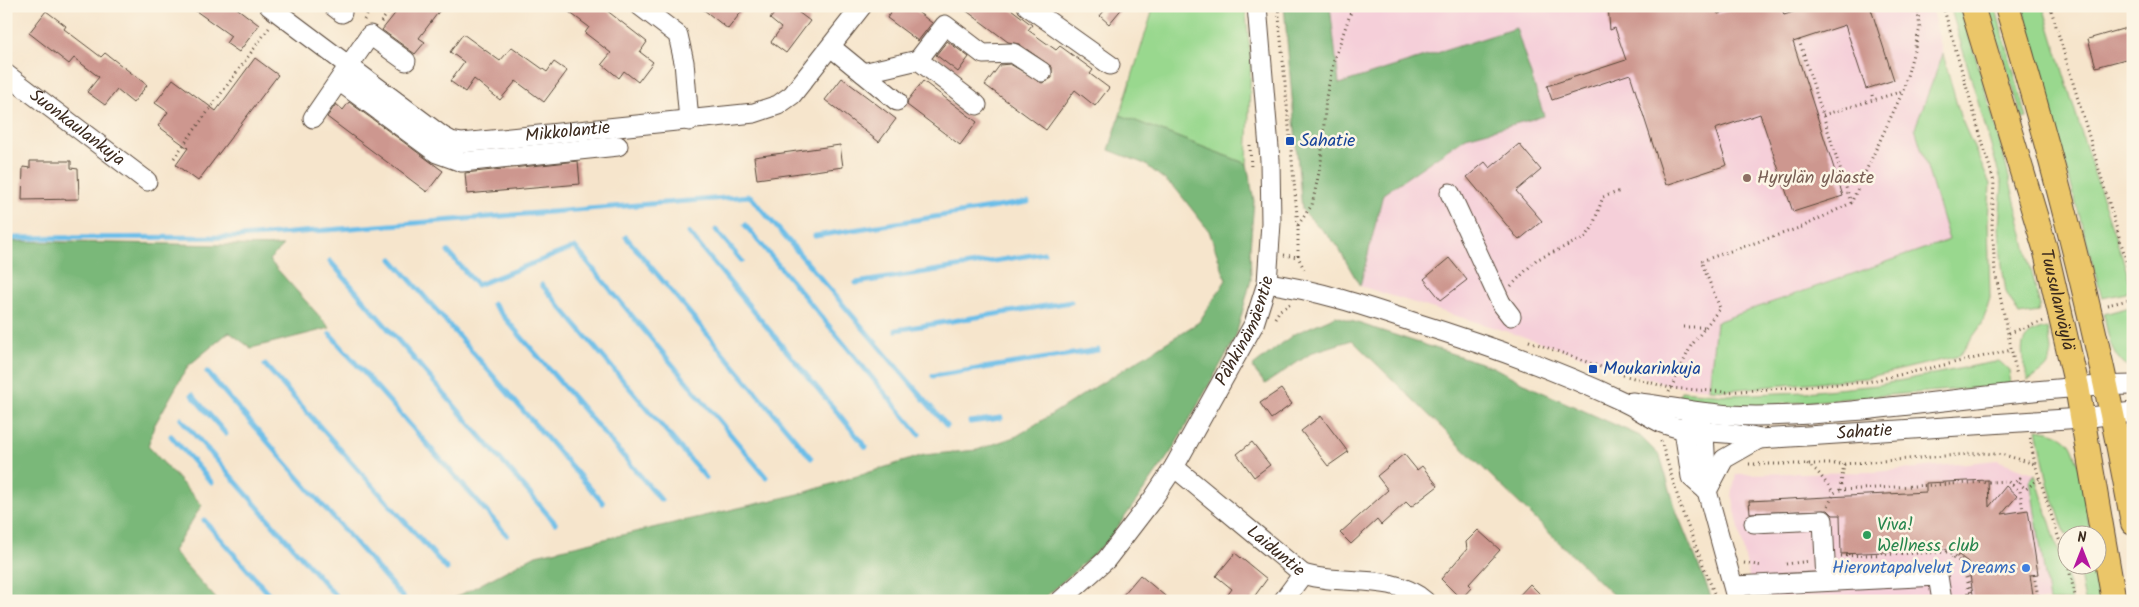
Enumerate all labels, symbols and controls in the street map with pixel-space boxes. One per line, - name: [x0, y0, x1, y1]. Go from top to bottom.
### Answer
- street label: Suonkaulankuja: [23, 82, 131, 174]
- street label: Mikkolantie: [524, 113, 612, 151]
- place label: Sahatie: [1300, 127, 1355, 156]
- marker: Sahatie: [1284, 135, 1296, 147]
- place label: Hyrylän yläaste: [1757, 164, 1874, 193]
- marker: Hyrylän yläaste: [1741, 172, 1753, 184]
- street label: Tuusulanväylä: [2031, 246, 2083, 355]
- street label: Pähkinämäentie: [1208, 275, 1282, 391]
- place label: Moukarinkuja: [1603, 355, 1701, 384]
- marker: Moukarinkuja: [1587, 363, 1599, 375]
- street label: Sahatie: [1836, 416, 1893, 448]
- place label: Viva! Wellness club: [1877, 511, 1979, 561]
- street label: Laiduntie: [1240, 518, 1311, 585]
- north arrow: [2056, 524, 2106, 574]
- text: N: [2078, 527, 2087, 549]
- marker: Viva! Wellness club: [1861, 529, 1873, 541]
- place label: Hierontapalvelut Dreams: [1832, 554, 2016, 583]
- marker: Hierontapalvelut Dreams: [2020, 562, 2032, 574]

